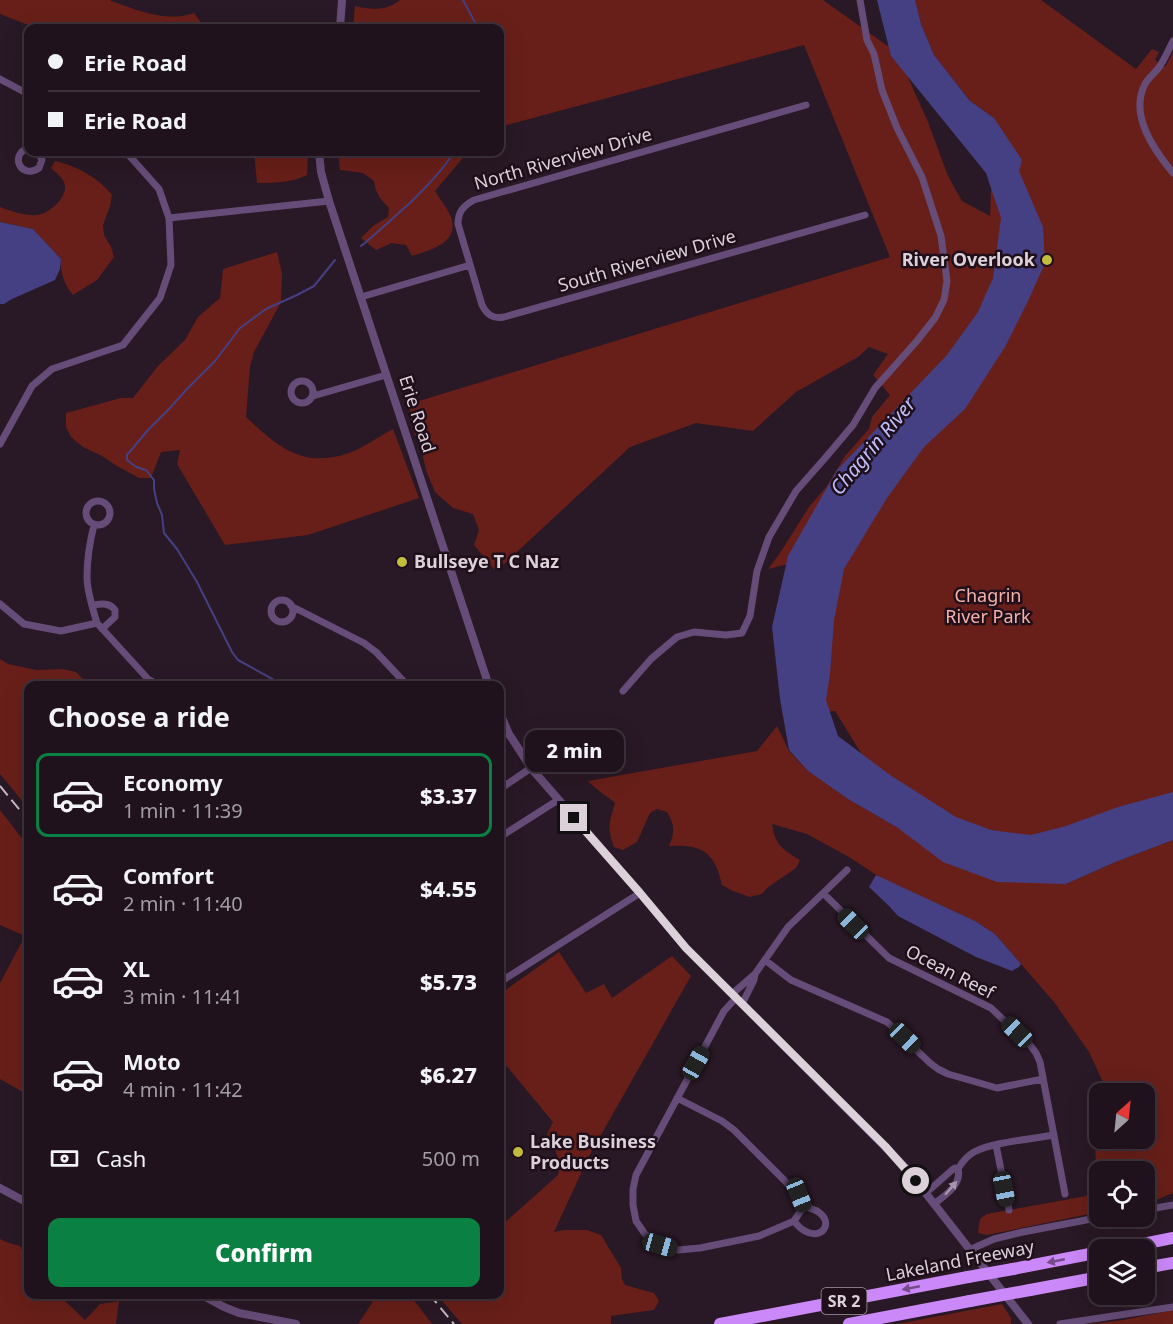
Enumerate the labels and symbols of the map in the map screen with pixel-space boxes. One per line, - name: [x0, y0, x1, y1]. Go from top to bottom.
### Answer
- street label: North Riverview Drive: [471, 121, 654, 195]
- street label: South Riverview Drive: [555, 223, 738, 297]
- place label: River Overlook: [902, 247, 1036, 271]
- marker: River Overlook: [1040, 253, 1054, 267]
- street label: Erie Road: [394, 372, 442, 456]
- water label: Chagrin River: [824, 390, 922, 500]
- place label: Bullseye T C Naz: [414, 549, 559, 573]
- marker: Bullseye T C Naz: [395, 555, 409, 569]
- park label: Chagrin River Park: [945, 583, 1031, 628]
- callout: 2 min: [524, 731, 624, 773]
- route end: [560, 804, 587, 831]
- car: [834, 905, 872, 943]
- street label: Ocean Reef: [902, 939, 1000, 1004]
- car: [998, 1013, 1036, 1051]
- car: [886, 1019, 924, 1057]
- car: [679, 1043, 713, 1083]
- north arrow: [1089, 1083, 1155, 1149]
- place label: Lake Business Products: [530, 1129, 656, 1174]
- marker: Lake Business Products: [511, 1145, 525, 1159]
- route start: [902, 1167, 929, 1194]
- car: [992, 1170, 1016, 1208]
- car: [784, 1175, 814, 1215]
- one-way arrow: [944, 1181, 958, 1196]
- car: [640, 1231, 680, 1259]
- street label: Lakeland Freeway: [884, 1234, 1037, 1286]
- one-way arrow: [1047, 1256, 1066, 1265]
- one-way arrow: [901, 1284, 920, 1293]
- road number: SR 2: [822, 1288, 866, 1314]

